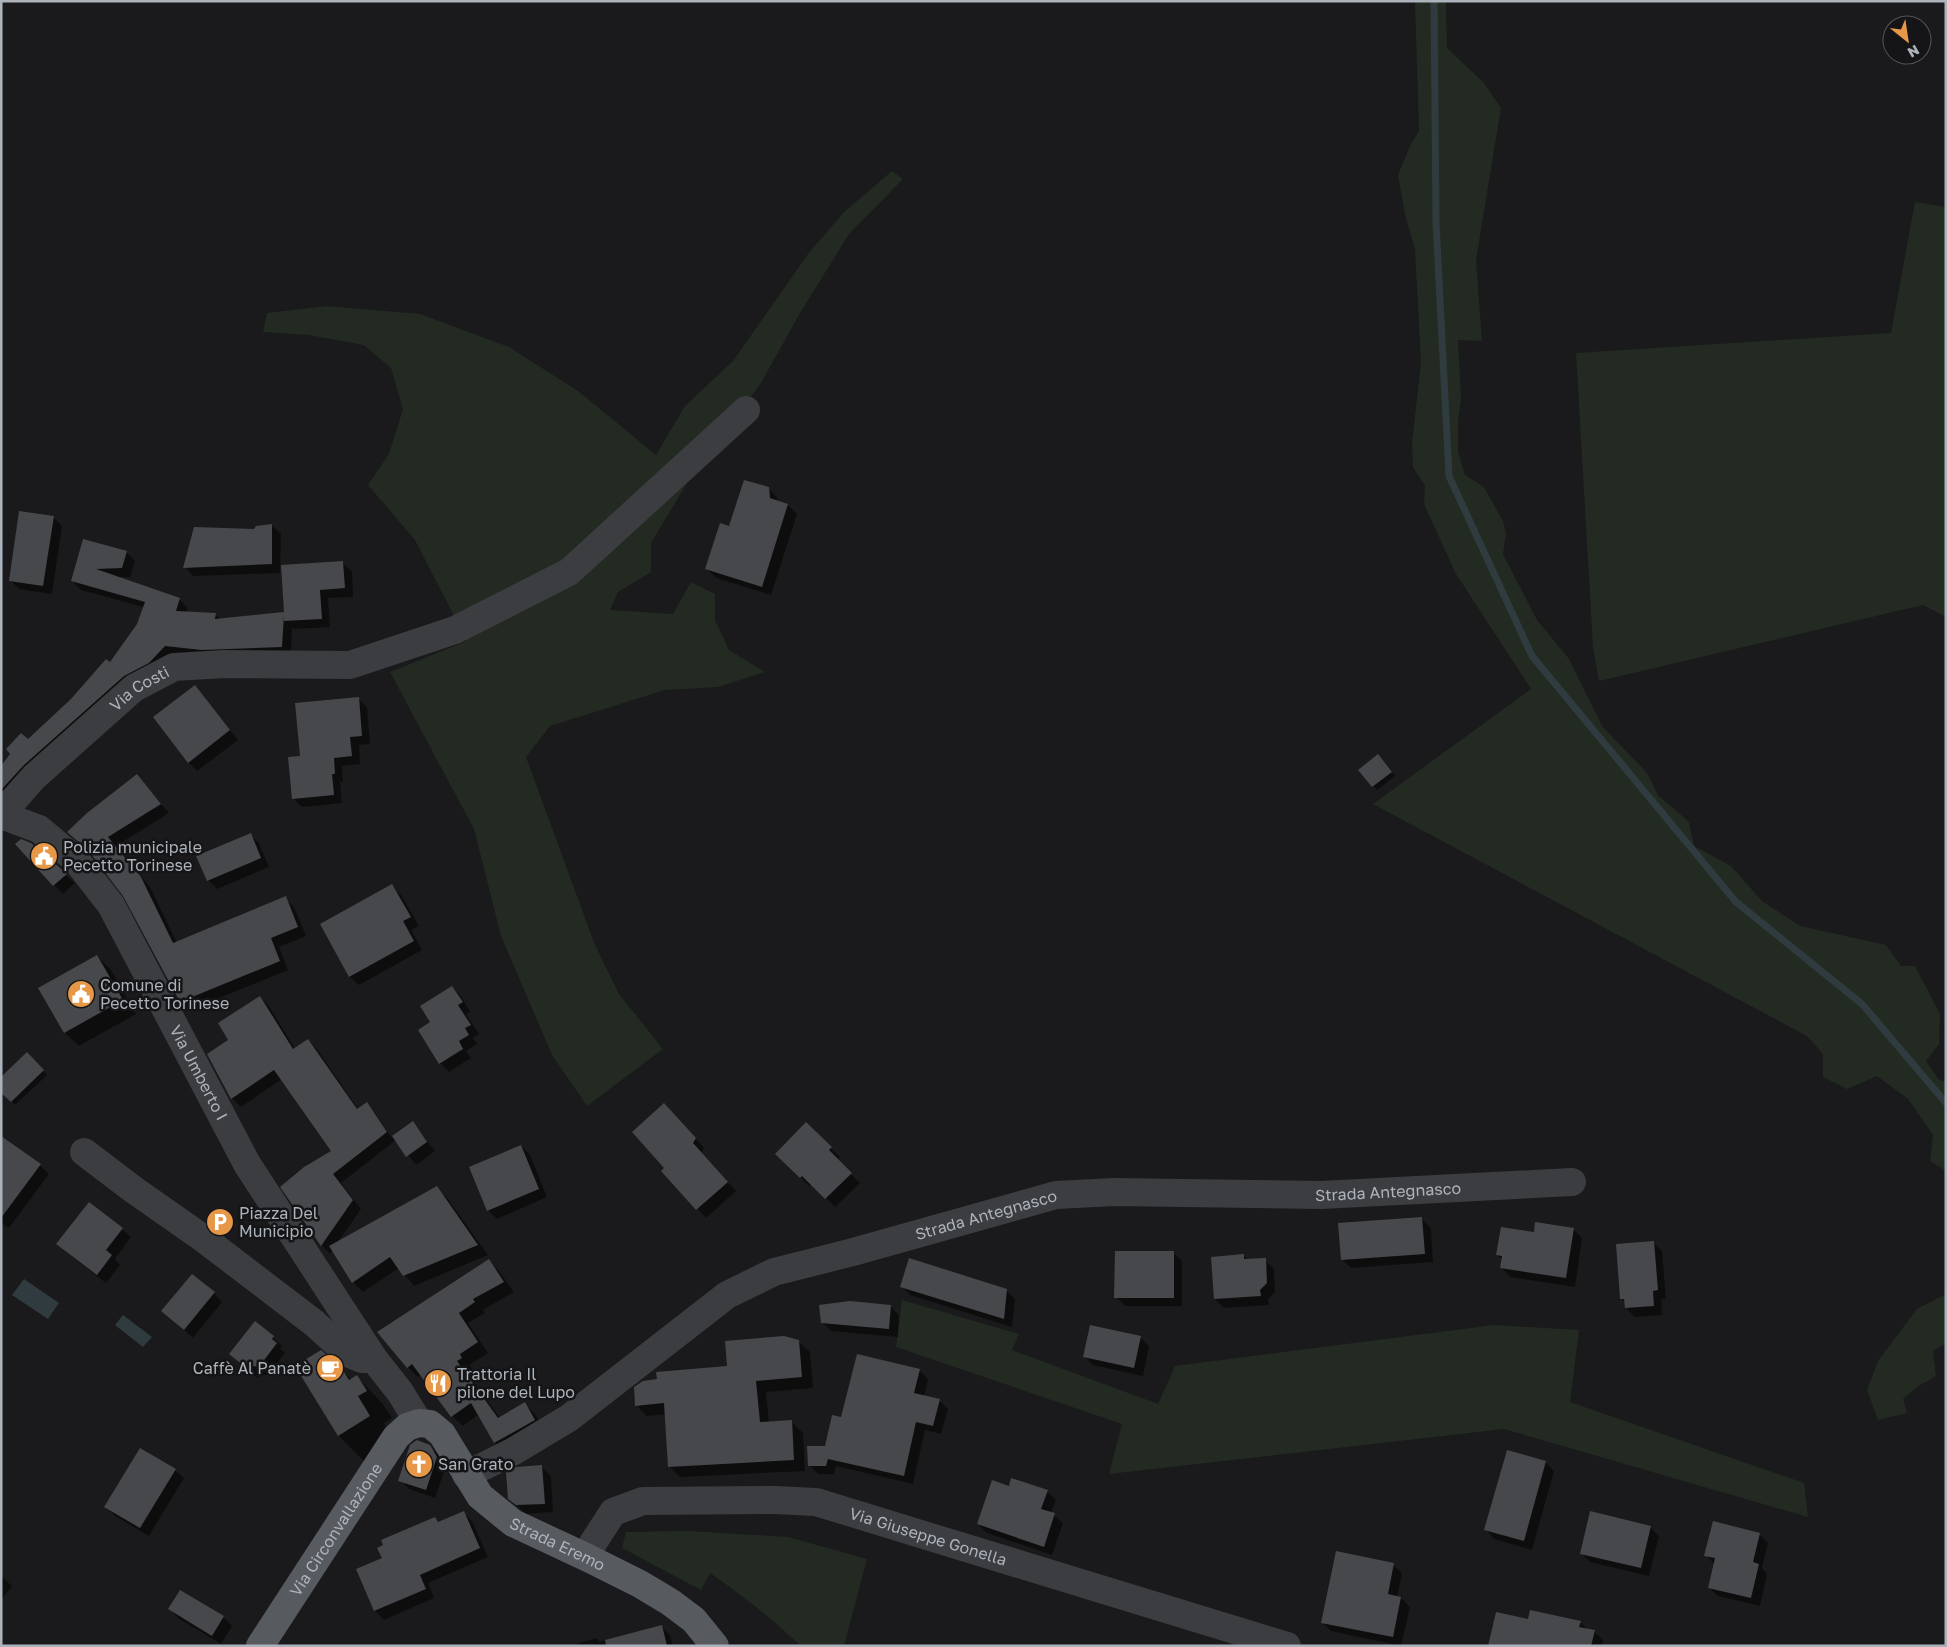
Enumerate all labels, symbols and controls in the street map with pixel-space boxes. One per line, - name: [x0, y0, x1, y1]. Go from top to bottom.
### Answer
- north arrow: [1882, 15, 1932, 65]
- text: N: [1905, 42, 1923, 62]
- street label: Via Costi: [105, 661, 172, 715]
- place label: Polizia municipale Pecetto Torinese: [63, 837, 202, 875]
- public building icon: Polizia municipale Pecetto Torinese: [29, 841, 59, 871]
- place label: Comune di Pecetto Torinese: [100, 975, 229, 1013]
- public building icon: Comune di Pecetto Torinese: [66, 979, 96, 1009]
- street label: Via Umberto I: [166, 1022, 232, 1124]
- street label: Strada Antegnasco: [1315, 1178, 1462, 1205]
- street label: Strada Antegnasco: [913, 1185, 1059, 1244]
- place label: Piazza Del Municipio: [239, 1203, 318, 1241]
- parking icon: Piazza Del Municipio: [205, 1207, 235, 1237]
- cafe icon: Caffè Al Panatè: [315, 1353, 345, 1383]
- place label: Caffè Al Panatè: [193, 1358, 311, 1378]
- place label: Trattoria Il pilone del Lupo: [457, 1364, 575, 1402]
- restaurant icon: Trattoria Il pilone del Lupo: [423, 1368, 453, 1398]
- church icon: San Grato: [404, 1449, 434, 1479]
- place label: San Grato: [438, 1454, 513, 1474]
- street label: Via Circonvallazione: [285, 1459, 387, 1600]
- street label: Via Giuseppe Gonella: [847, 1503, 1009, 1570]
- street label: Strada Eremo: [506, 1513, 609, 1575]

